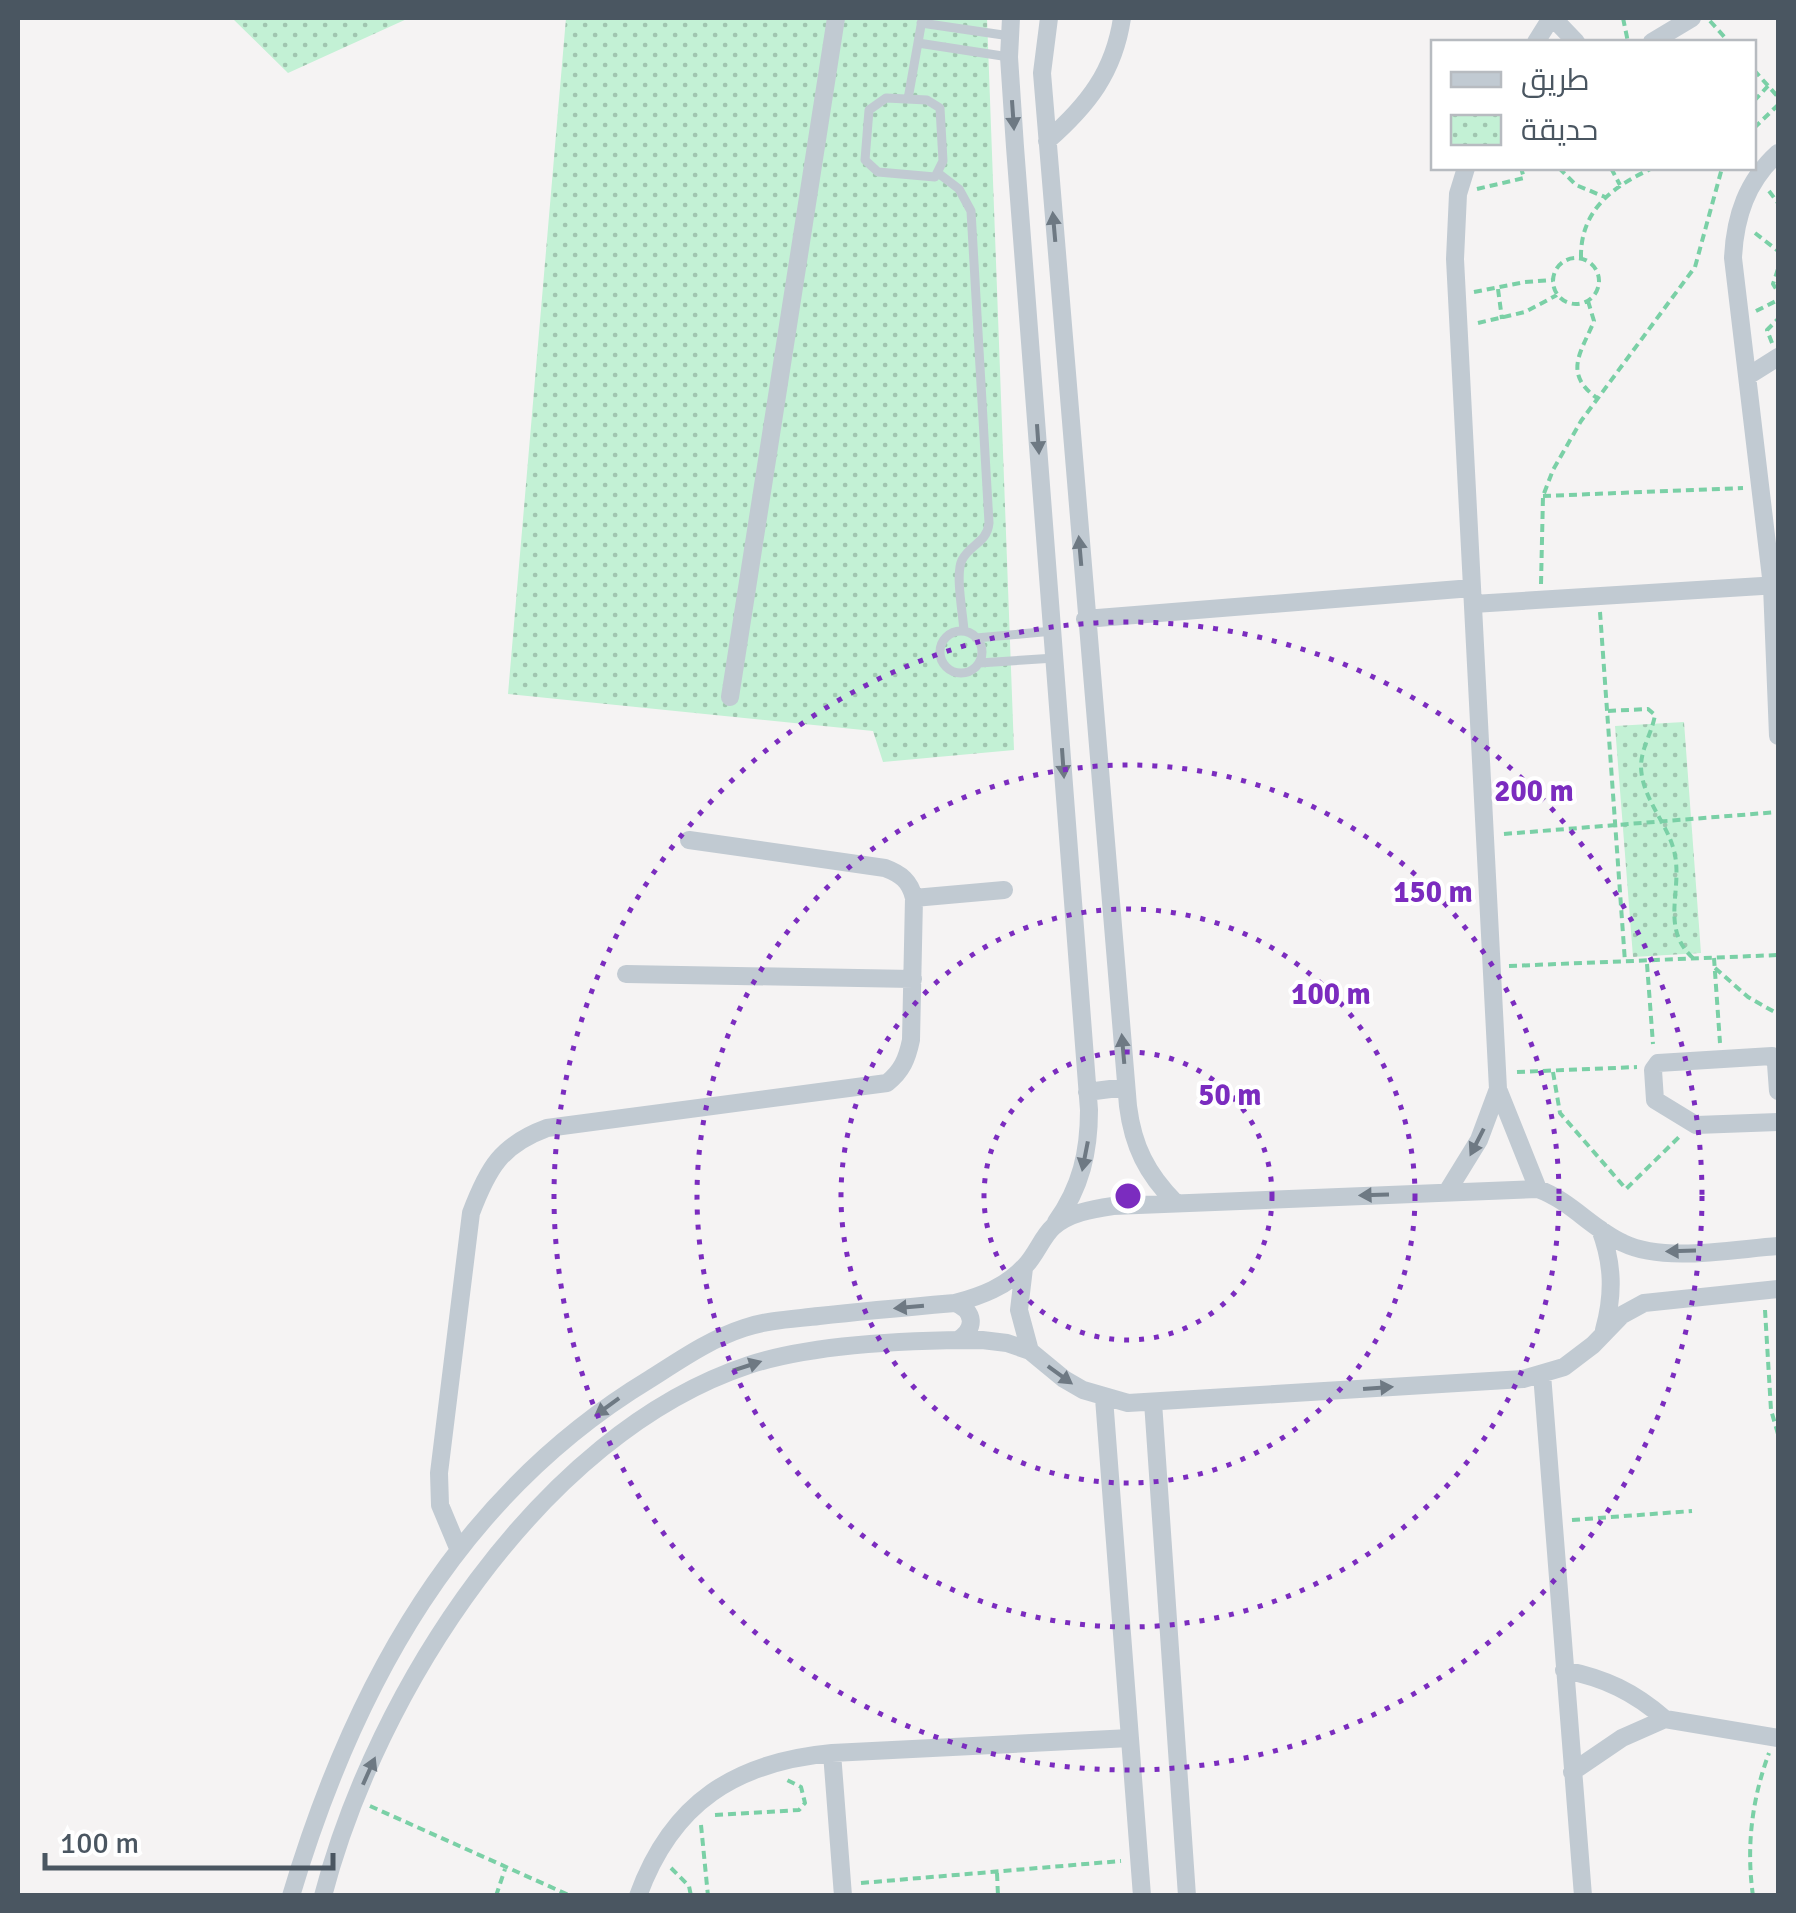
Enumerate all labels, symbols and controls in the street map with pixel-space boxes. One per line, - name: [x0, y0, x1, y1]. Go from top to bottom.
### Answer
- legend: [1431, 40, 1756, 170]
- text: طريق: [1521, 62, 1590, 99]
- one-way arrow: [1005, 99, 1021, 131]
- text: حديقة: [1521, 112, 1598, 149]
- one-way arrow: [1046, 211, 1062, 243]
- one-way arrow: [1030, 423, 1046, 455]
- one-way arrow: [1071, 535, 1087, 567]
- one-way arrow: [1055, 747, 1071, 779]
- text: 200 m: [1494, 773, 1574, 810]
- text: 150 m: [1393, 874, 1473, 911]
- text: 100 m: [1291, 976, 1371, 1013]
- one-way arrow: [1114, 1033, 1130, 1065]
- text: 50 m: [1198, 1077, 1262, 1114]
- one-way arrow: [1469, 1128, 1486, 1157]
- one-way arrow: [1076, 1141, 1092, 1172]
- centre of rings: [1110, 1178, 1146, 1214]
- one-way arrow: [1357, 1187, 1389, 1203]
- one-way arrow: [1665, 1244, 1697, 1260]
- one-way arrow: [893, 1300, 925, 1316]
- one-way arrow: [733, 1358, 763, 1373]
- one-way arrow: [1047, 1365, 1073, 1384]
- one-way arrow: [1362, 1380, 1394, 1396]
- one-way arrow: [594, 1396, 620, 1416]
- one-way arrow: [361, 1756, 377, 1786]
- scale bar: [45, 1808, 332, 1870]
- text: 100 m: [60, 1825, 139, 1862]

